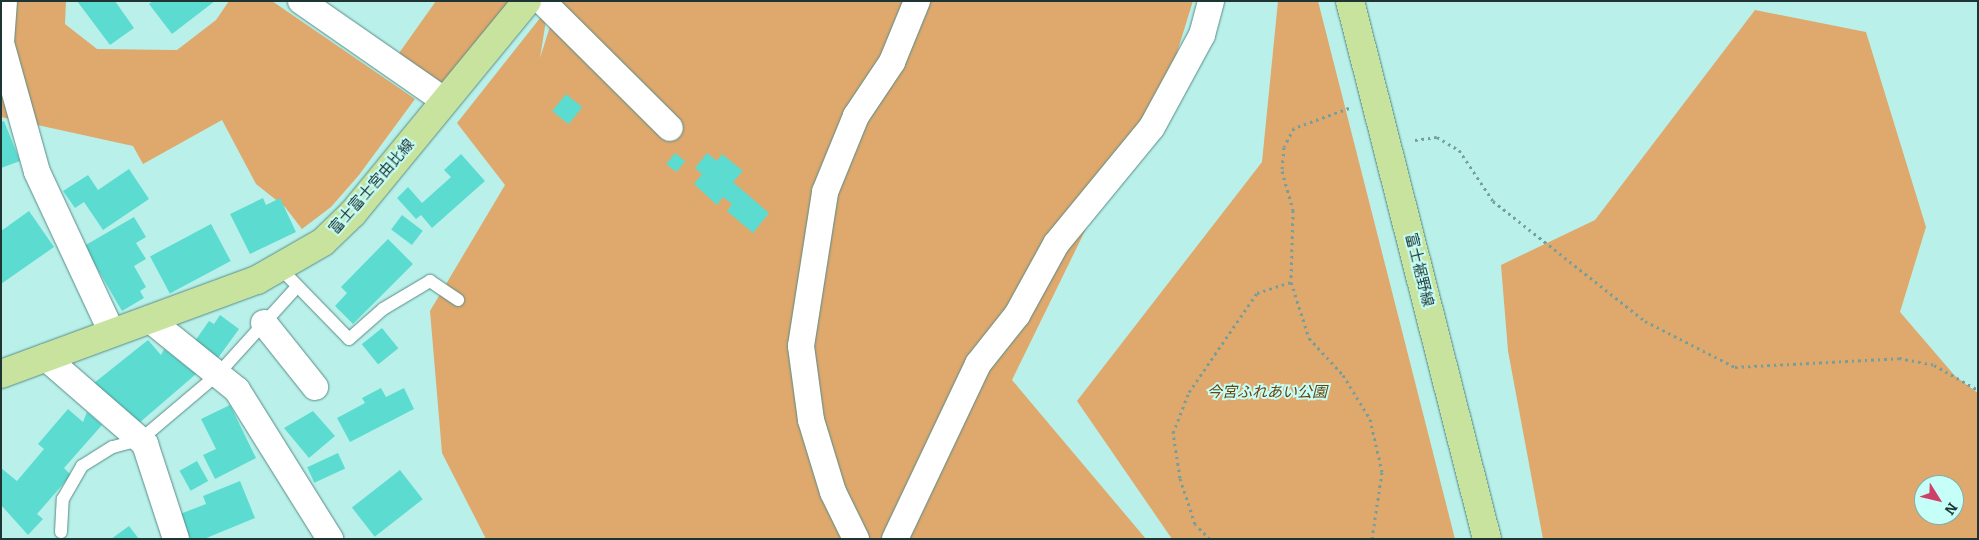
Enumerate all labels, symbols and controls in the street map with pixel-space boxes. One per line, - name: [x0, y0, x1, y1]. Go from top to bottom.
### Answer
- street label: 富士富士宮由比線: [326, 136, 418, 238]
- street label: 富士裾野線: [1401, 231, 1437, 309]
- park label: 今宮ふれあい公園: [1207, 384, 1327, 402]
- north arrow: [1914, 475, 1964, 525]
- text: N: [1941, 499, 1961, 518]

